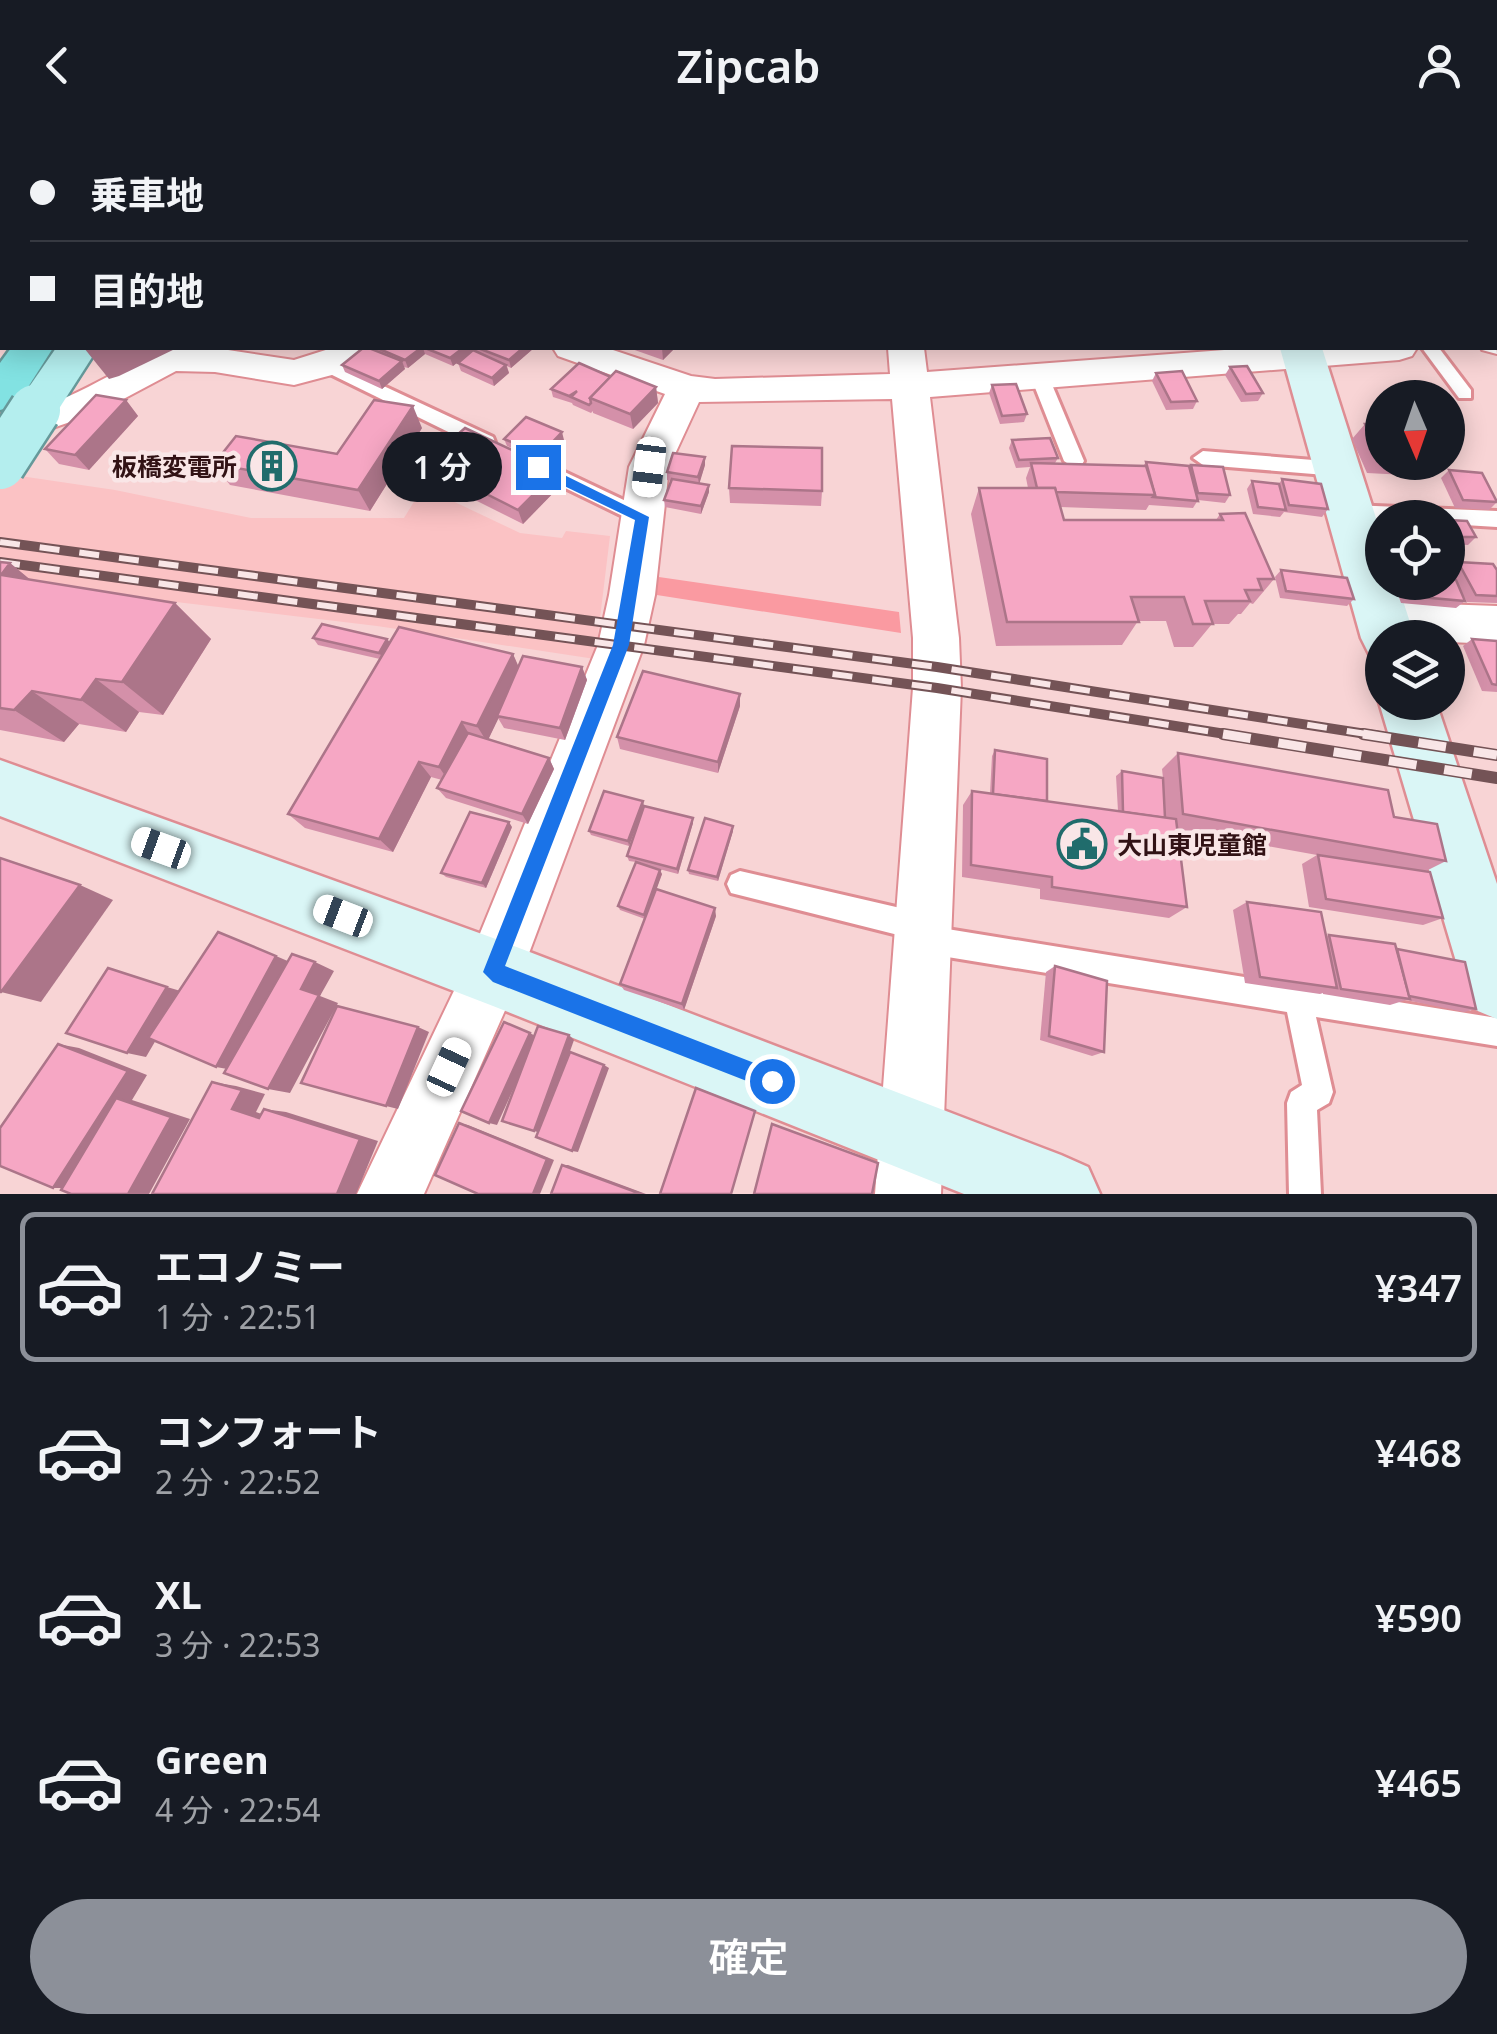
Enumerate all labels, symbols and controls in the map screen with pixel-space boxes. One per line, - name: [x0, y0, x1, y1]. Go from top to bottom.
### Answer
- text: Zipcab: [677, 35, 820, 96]
- icon: back: [30, 38, 85, 93]
- icon: person: [1412, 38, 1467, 93]
- text: 乗車地: [90, 168, 204, 220]
- text: 目的地: [90, 264, 204, 316]
- north arrow: [1365, 380, 1465, 480]
- map controls: [1365, 380, 1465, 720]
- callout: 1 分: [383, 432, 503, 502]
- car: [630, 435, 668, 499]
- building icon: 板橋変電所: [246, 440, 298, 492]
- text: 1 分: [413, 445, 471, 488]
- route end: [516, 445, 561, 490]
- place label: 板橋変電所: [112, 449, 237, 483]
- button: locate: [1365, 500, 1465, 600]
- button: layers: [1365, 620, 1465, 720]
- public building icon: 大山東児童館: [1056, 818, 1108, 870]
- car: [128, 824, 194, 872]
- place label: 大山東児童館: [1117, 827, 1267, 861]
- car: [310, 891, 376, 941]
- car: [423, 1033, 475, 1101]
- route start: [750, 1059, 795, 1104]
- text: エコノミー: [155, 1240, 345, 1292]
- icon: car: [35, 1242, 125, 1332]
- text: ¥347: [1375, 1261, 1462, 1313]
- text: 1 分 · 22:51: [155, 1295, 321, 1338]
- text: コンフォート: [155, 1405, 382, 1457]
- icon: car: [35, 1407, 125, 1497]
- text: ¥468: [1375, 1426, 1462, 1478]
- text: 2 分 · 22:52: [155, 1460, 321, 1503]
- text: XL: [155, 1568, 202, 1620]
- icon: car: [35, 1572, 125, 1662]
- text: ¥590: [1375, 1591, 1462, 1643]
- text: 3 分 · 22:53: [155, 1623, 321, 1666]
- text: Green: [155, 1733, 269, 1785]
- icon: car: [35, 1737, 125, 1827]
- text: ¥465: [1375, 1756, 1462, 1808]
- text: 4 分 · 22:54: [155, 1788, 321, 1831]
- button: 確定: [30, 1899, 1467, 2014]

